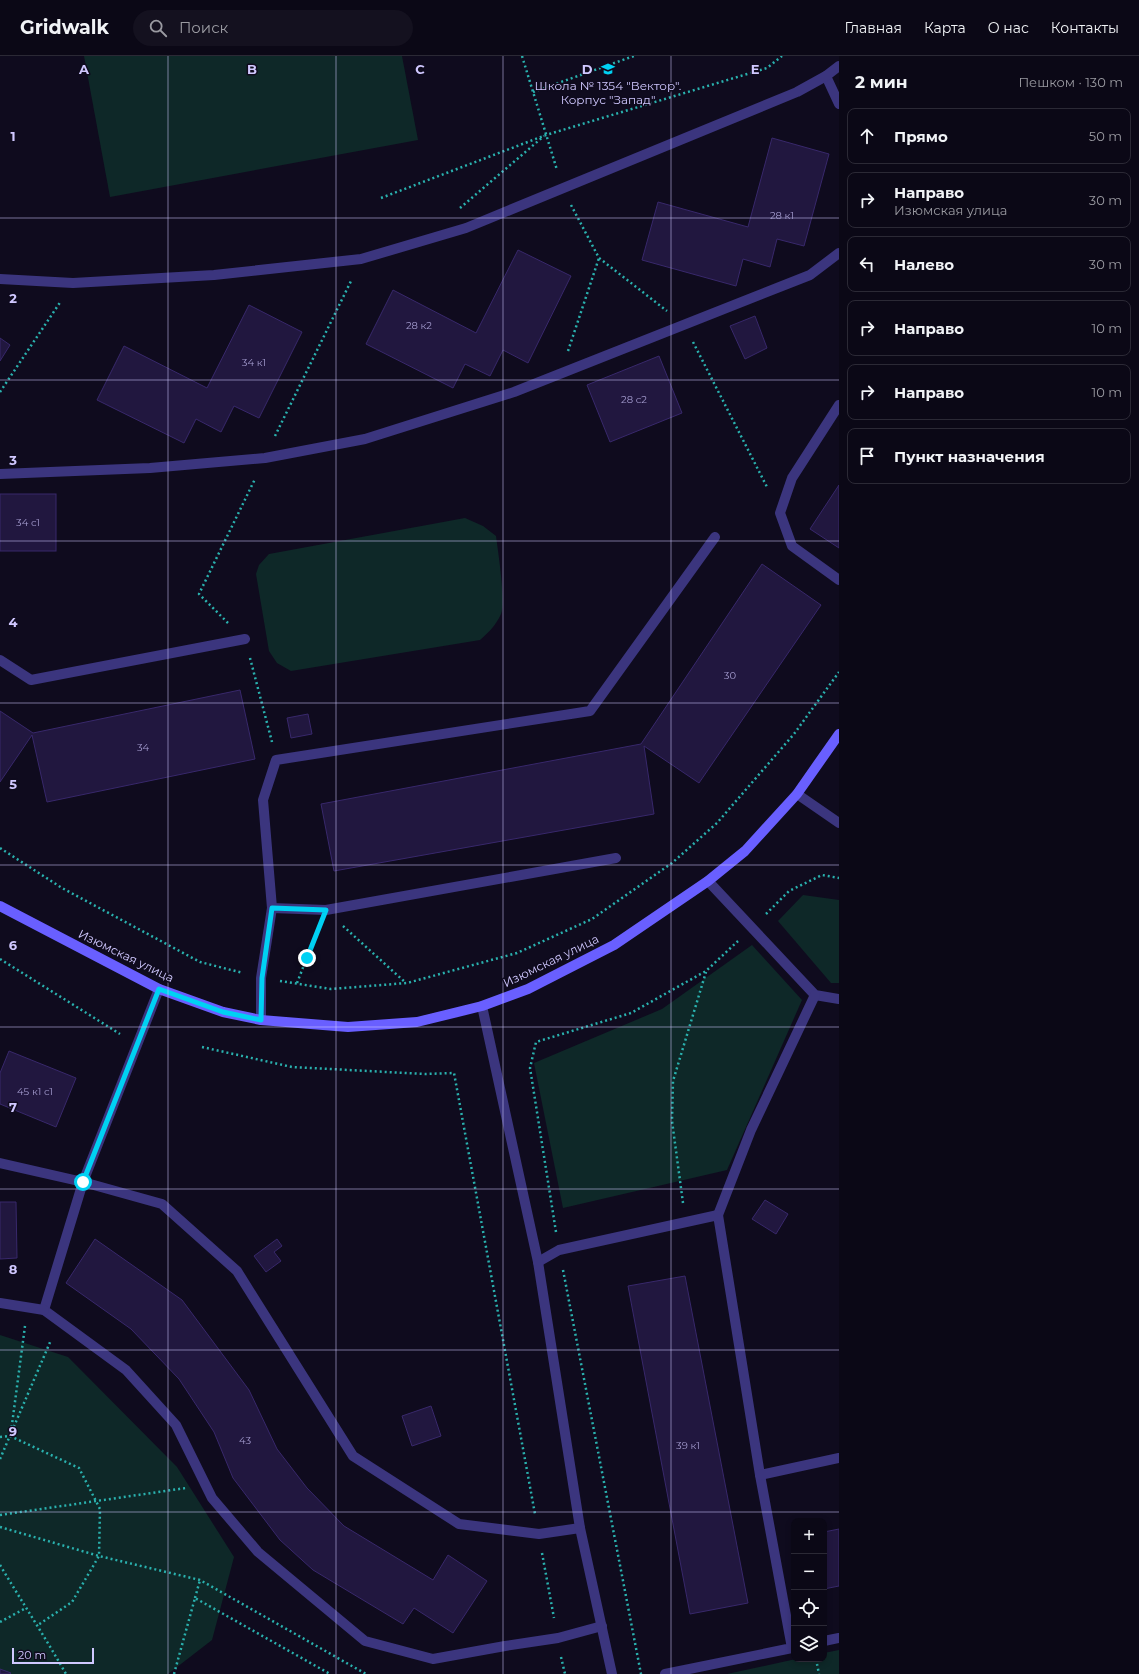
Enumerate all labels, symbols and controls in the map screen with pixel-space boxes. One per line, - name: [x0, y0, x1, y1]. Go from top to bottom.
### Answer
- search box: [133, 10, 413, 46]
- text: Gridwalk: [20, 16, 109, 39]
- icon: search: [147, 17, 169, 39]
- text: Поиск: [179, 18, 228, 37]
- text: Главная: [844, 19, 902, 37]
- text: Карта: [924, 19, 966, 37]
- text: О нас: [988, 19, 1029, 37]
- text: Контакты: [1051, 19, 1119, 37]
- text: A: [78, 61, 90, 77]
- text: B: [247, 61, 257, 77]
- text: C: [415, 61, 425, 77]
- text: D: [582, 61, 593, 77]
- school or university icon: Школа № 1354 "Вектор". Корпус "Запад": [600, 61, 616, 77]
- text: E: [751, 61, 760, 77]
- text: 2 мин: [855, 72, 908, 92]
- text: Пешком · 130 m: [1018, 74, 1123, 90]
- place label: Школа № 1354 "Вектор". Корпус "Запад": [535, 78, 681, 107]
- icon: ahead: [856, 125, 878, 147]
- text: Прямо: [894, 127, 948, 146]
- text: 1: [10, 128, 16, 144]
- text: 50 m: [1089, 128, 1122, 144]
- text: Направо: [894, 183, 964, 202]
- icon: right: [856, 189, 878, 211]
- text: 30 m: [1089, 192, 1122, 208]
- text: Изюмская улица: [894, 202, 1007, 218]
- house number: 28 к1: [770, 209, 794, 222]
- icon: left: [856, 253, 878, 275]
- text: Налево: [894, 255, 954, 274]
- text: 30 m: [1089, 256, 1122, 272]
- text: 2: [9, 290, 17, 306]
- icon: right: [856, 317, 878, 339]
- house number: 28 к2: [406, 319, 432, 332]
- text: Направо: [894, 319, 964, 338]
- text: 10 m: [1092, 320, 1122, 336]
- house number: 34 к1: [242, 356, 266, 369]
- icon: right: [856, 381, 878, 403]
- text: Направо: [894, 383, 964, 402]
- text: 10 m: [1092, 384, 1122, 400]
- house number: 28 с2: [621, 393, 647, 406]
- icon: arrive: [856, 445, 878, 467]
- text: Пункт назначения: [894, 447, 1045, 466]
- text: 3: [8, 452, 17, 468]
- house number: 34 с1: [16, 516, 40, 529]
- text: 4: [9, 614, 18, 630]
- house number: 30: [724, 669, 737, 682]
- house number: 34: [137, 741, 150, 754]
- text: 5: [9, 776, 17, 792]
- street label: Изюмская улица: [76, 926, 177, 985]
- street label: Изюмская улица: [500, 931, 601, 990]
- text: 6: [9, 937, 18, 953]
- route end: [298, 949, 316, 967]
- house number: 45 к1 с1: [17, 1085, 53, 1098]
- text: 7: [9, 1099, 17, 1115]
- route start: [74, 1173, 92, 1191]
- text: 8: [9, 1261, 18, 1277]
- text: 9: [9, 1423, 17, 1439]
- house number: 43: [239, 1434, 251, 1447]
- house number: 39 к1: [676, 1439, 700, 1452]
- map controls: [791, 1518, 827, 1662]
- button: +: [791, 1518, 827, 1554]
- button: −: [791, 1554, 827, 1590]
- button: locate: [791, 1590, 827, 1626]
- button: layers: [791, 1626, 827, 1662]
- scale bar: [12, 1646, 94, 1665]
- text: 20 m: [18, 1648, 46, 1662]

